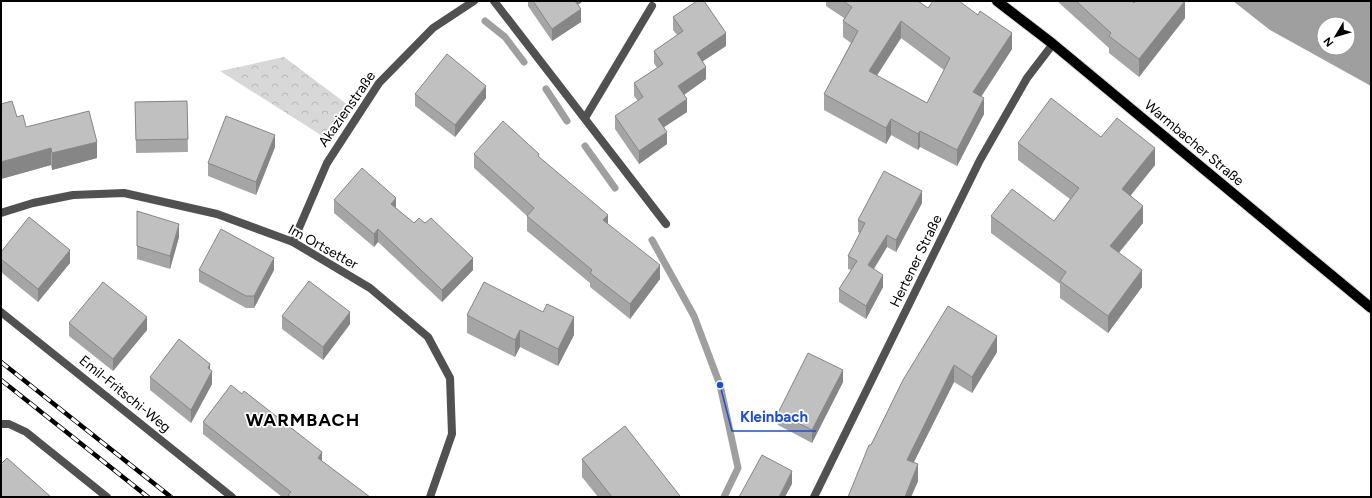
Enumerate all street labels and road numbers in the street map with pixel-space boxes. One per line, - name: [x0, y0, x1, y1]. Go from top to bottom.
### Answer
- street label: Akazienstraße: [315, 68, 379, 150]
- street label: Warmbacher Straße: [1141, 96, 1247, 190]
- street label: Hertener Straße: [886, 212, 946, 310]
- street label: Im Ortsetter: [285, 221, 361, 273]
- street label: Emil-Fritschi-Weg: [76, 352, 174, 436]

